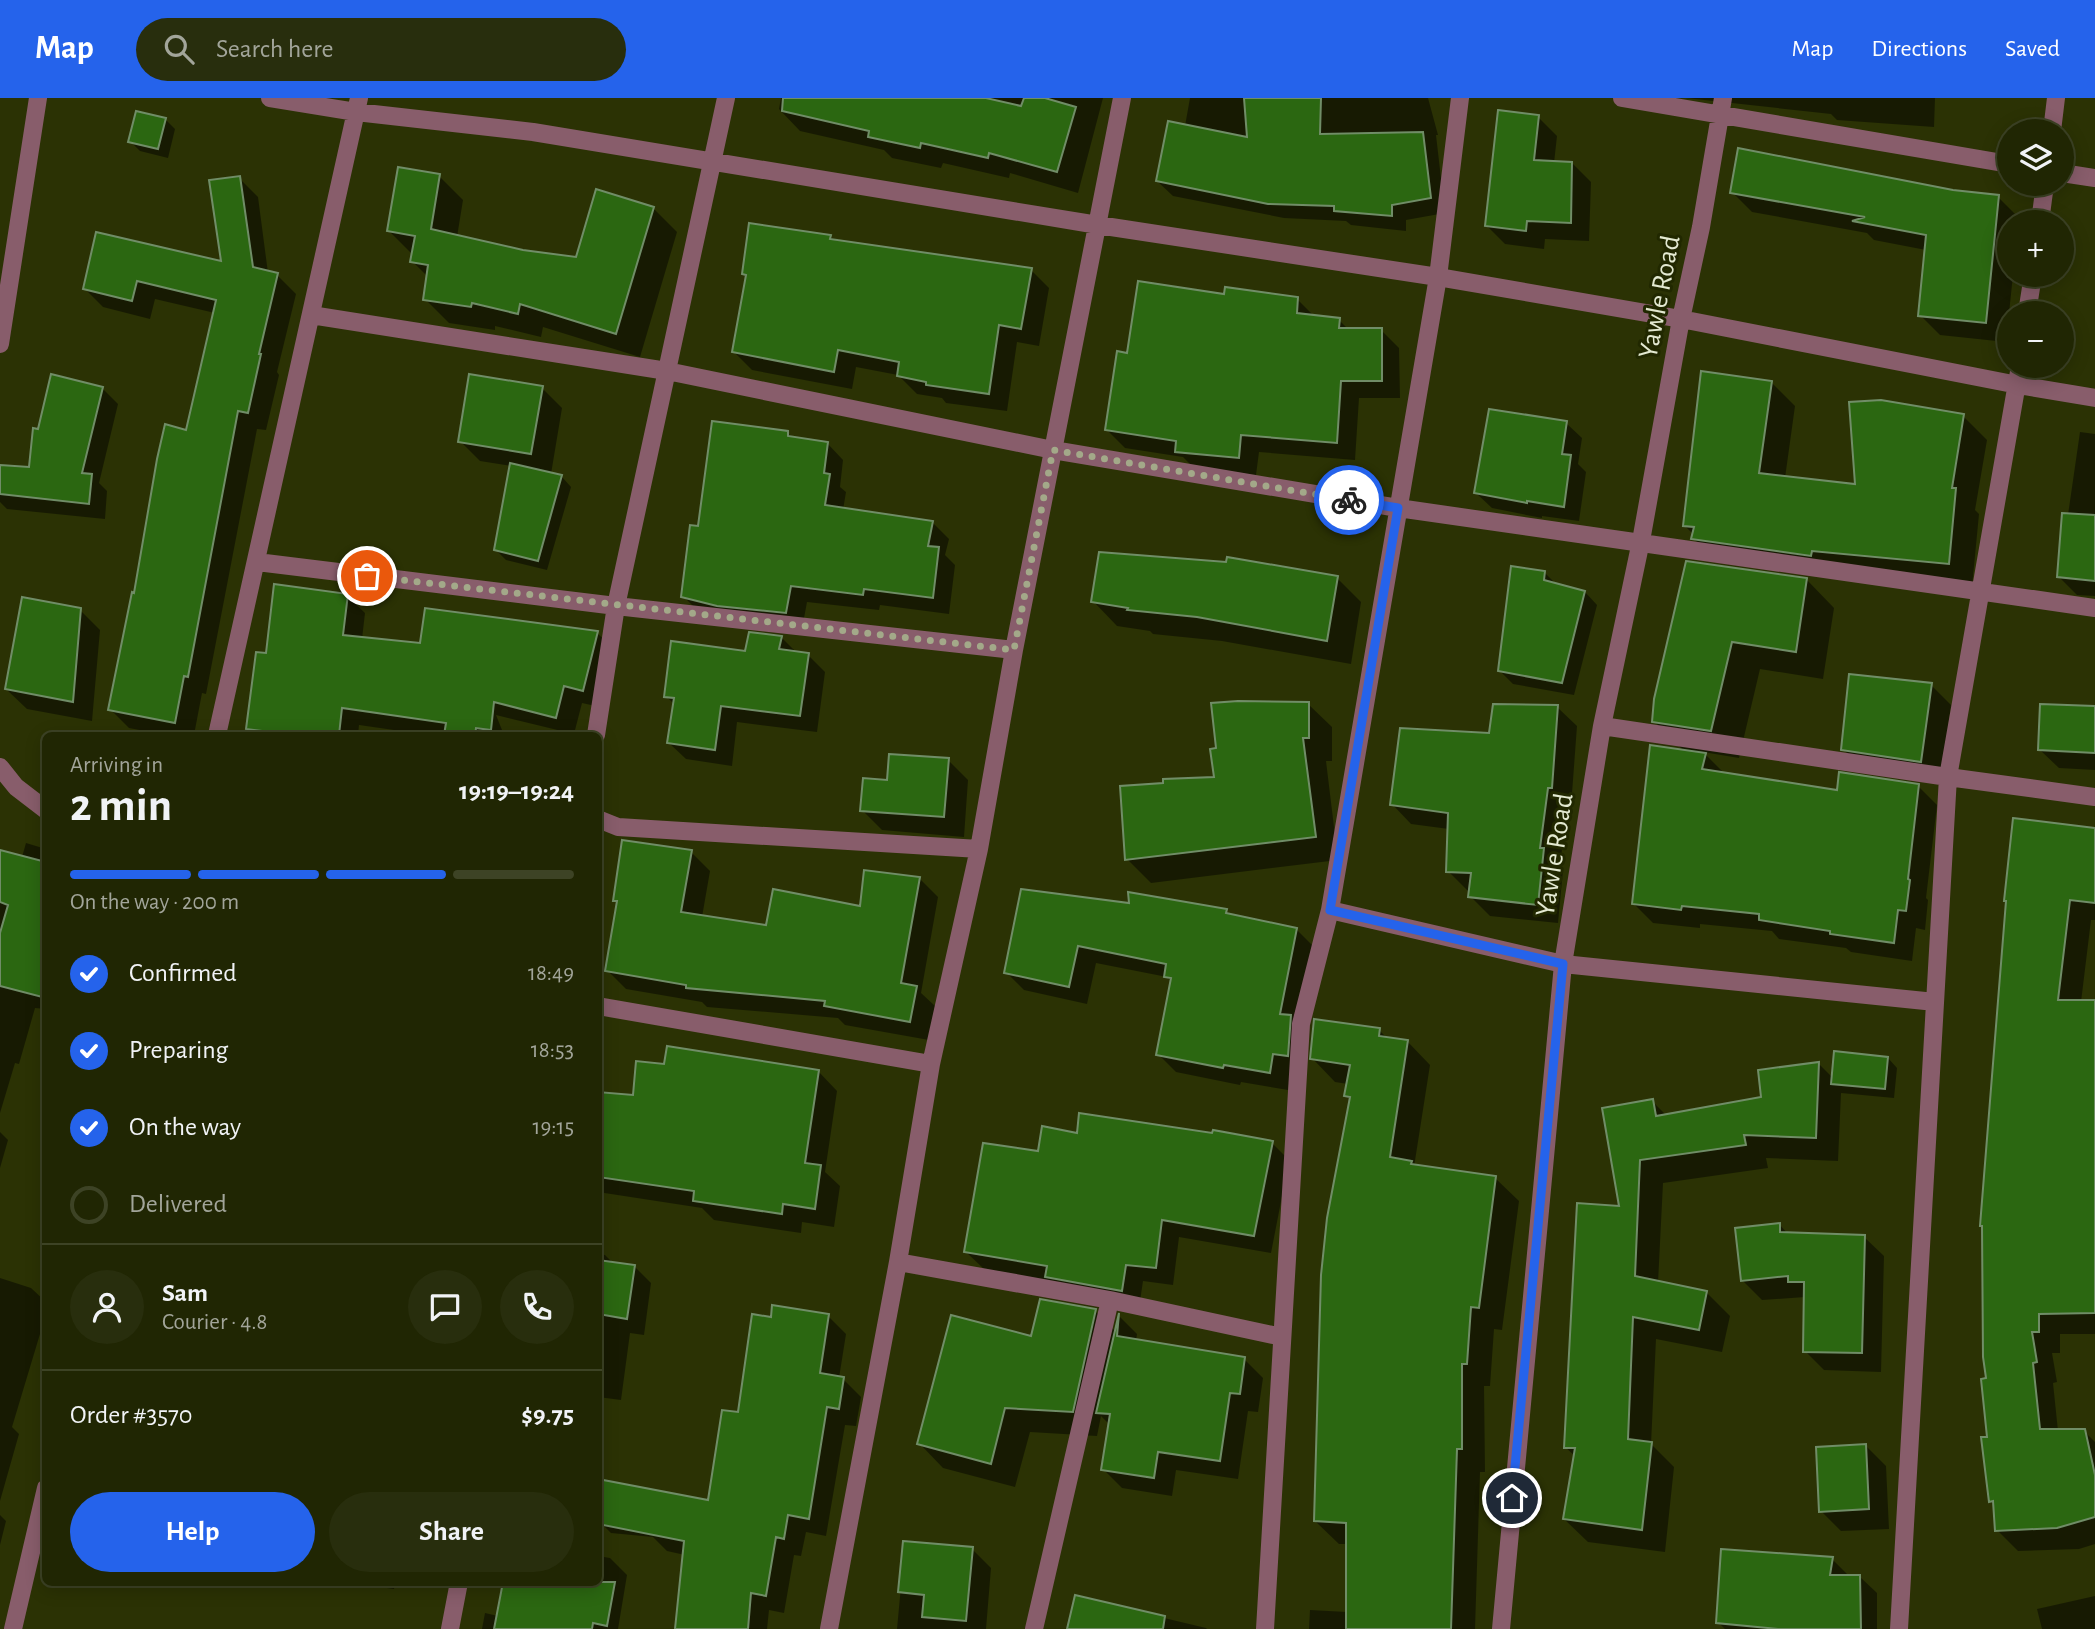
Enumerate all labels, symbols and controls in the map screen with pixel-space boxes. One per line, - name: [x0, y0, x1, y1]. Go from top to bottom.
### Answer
- search box: [136, 18, 626, 81]
- icon: search: [160, 30, 198, 68]
- text: Map: [35, 32, 94, 65]
- text: Search here: [216, 36, 334, 62]
- text: Map: [1791, 37, 1833, 61]
- text: Directions: [1871, 37, 1967, 61]
- text: Saved: [2005, 37, 2060, 61]
- map controls: [1997, 119, 2074, 378]
- button: layers: [1997, 119, 2074, 196]
- button: +: [1997, 210, 2074, 287]
- street label: Yawle Road: [1634, 233, 1686, 361]
- button: −: [1997, 301, 2074, 378]
- courier: [1314, 465, 1384, 535]
- icon: bike: [1330, 481, 1368, 519]
- pin: [337, 546, 397, 606]
- icon: bag: [348, 557, 386, 595]
- text: Arriving in: [70, 754, 163, 777]
- text: 19:19–19:24: [459, 778, 574, 804]
- text: 2 min: [70, 783, 172, 829]
- street label: Yawle Road: [1531, 791, 1579, 919]
- text: On the way · 200 m: [70, 891, 239, 914]
- icon: check: [70, 955, 108, 993]
- text: Confirmed: [129, 960, 237, 986]
- text: 18:49: [528, 962, 574, 985]
- icon: check: [70, 1032, 108, 1070]
- text: Preparing: [129, 1037, 228, 1063]
- text: 18:53: [531, 1039, 574, 1062]
- icon: check: [70, 1109, 108, 1147]
- text: On the way: [129, 1114, 241, 1140]
- text: 19:15: [532, 1116, 574, 1139]
- text: Delivered: [129, 1191, 227, 1217]
- button: person: [70, 1270, 144, 1344]
- button: chat: [408, 1270, 482, 1344]
- button: phone: [500, 1270, 574, 1344]
- text: Sam: [162, 1280, 208, 1306]
- text: Courier · 4.8: [162, 1311, 267, 1334]
- text: Order #3570: [70, 1402, 193, 1428]
- text: $9.75: [521, 1402, 574, 1428]
- pin: [1482, 1468, 1542, 1528]
- icon: home: [1493, 1479, 1531, 1517]
- button: Help: [70, 1492, 315, 1572]
- button: Share: [329, 1492, 574, 1572]

